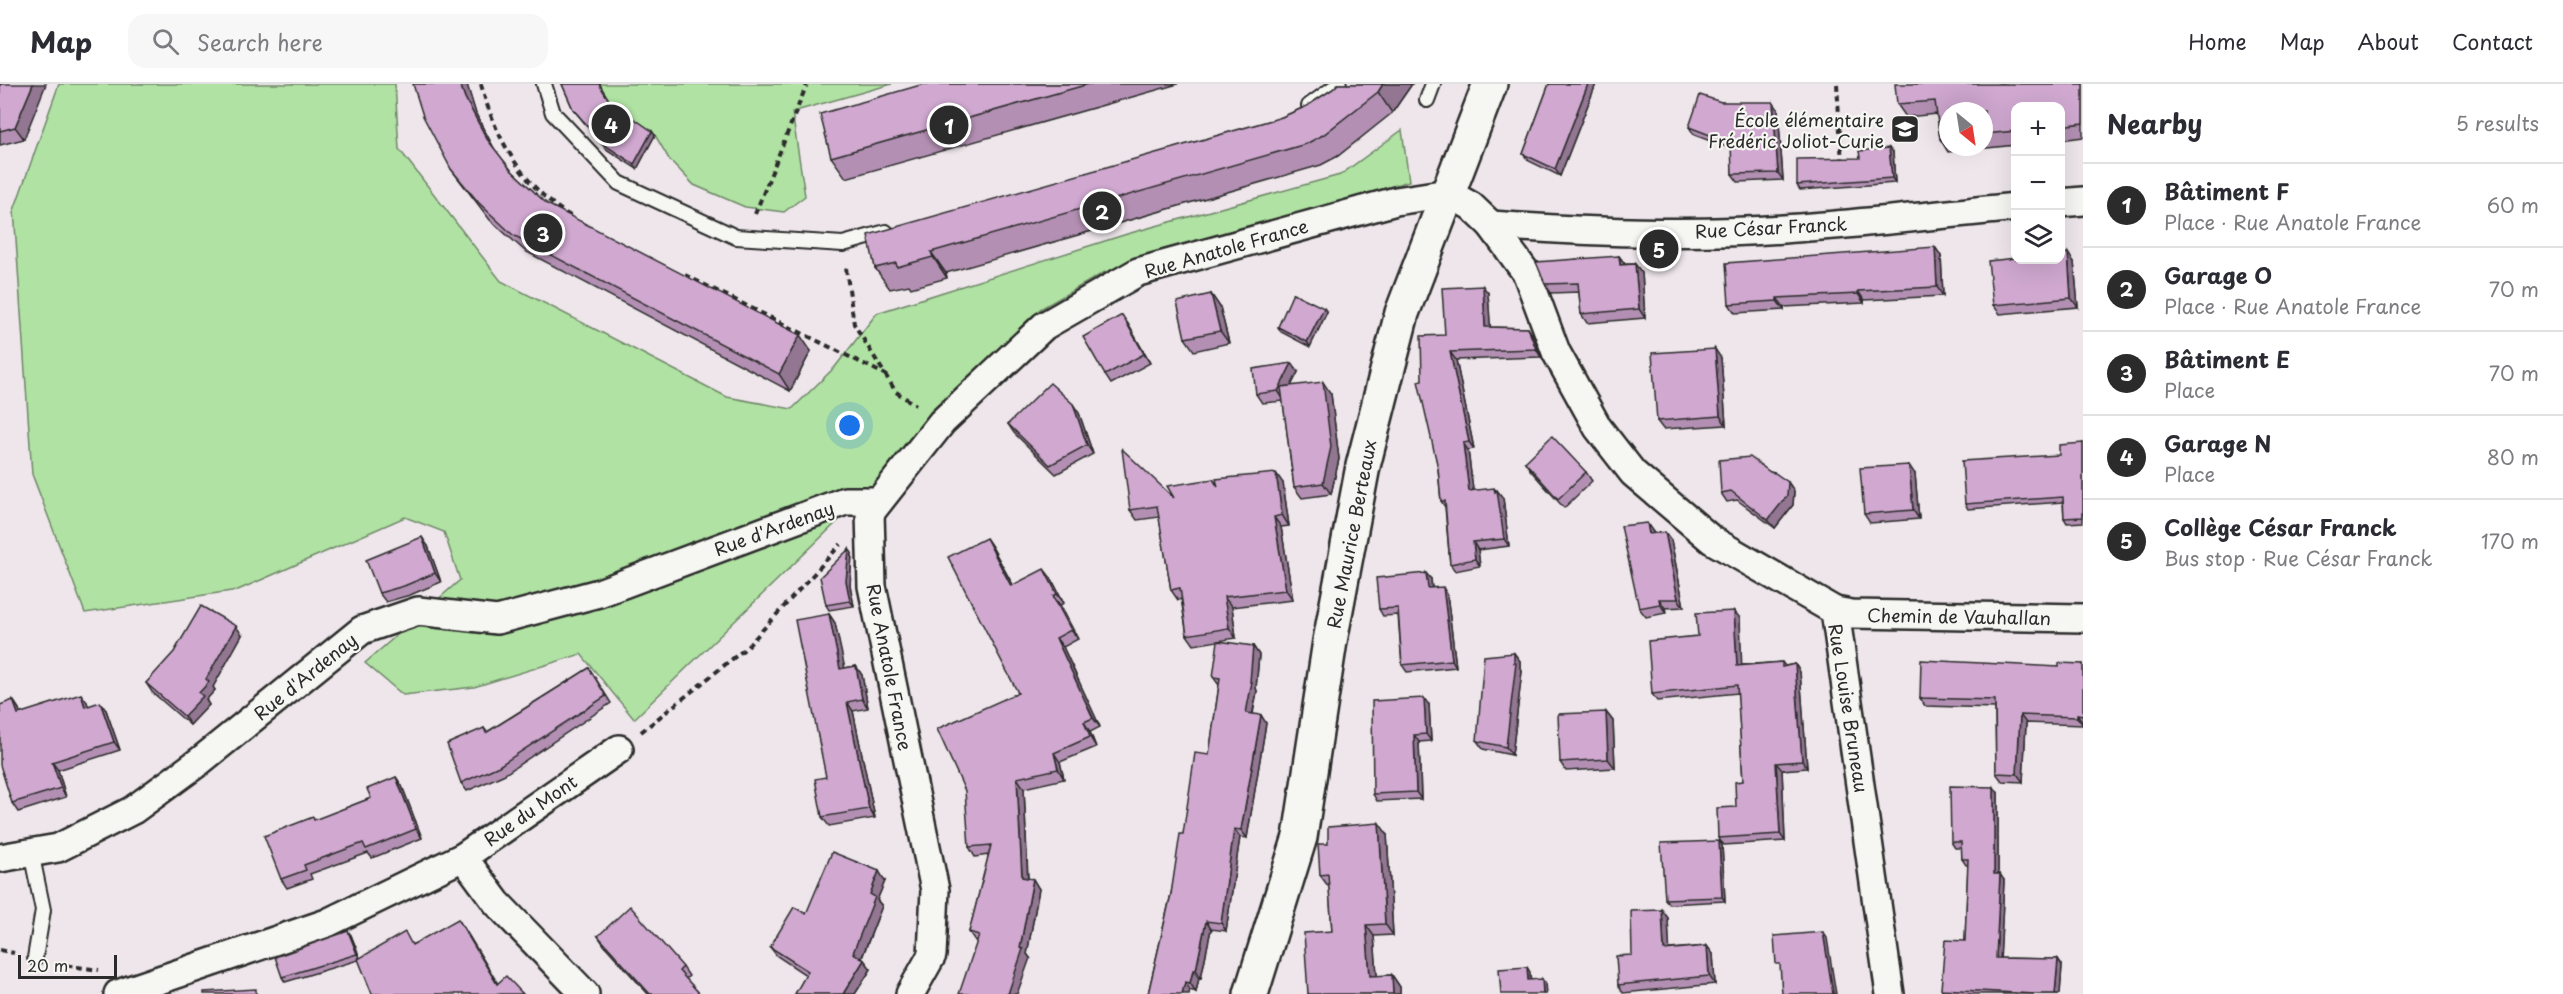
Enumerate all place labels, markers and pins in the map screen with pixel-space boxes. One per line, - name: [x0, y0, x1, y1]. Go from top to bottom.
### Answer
- pin: 4: [592, 102, 630, 147]
- pin: 1: [930, 102, 968, 147]
- place label: École élémentaire Frédéric Joliot-Curie: [1708, 106, 1884, 154]
- school or university icon: École élémentaire Frédéric Joliot-Curie: [1889, 113, 1921, 145]
- pin: 2: [1082, 188, 1122, 234]
- pin: 3: [524, 210, 562, 256]
- pin: 5: [1640, 226, 1678, 272]

